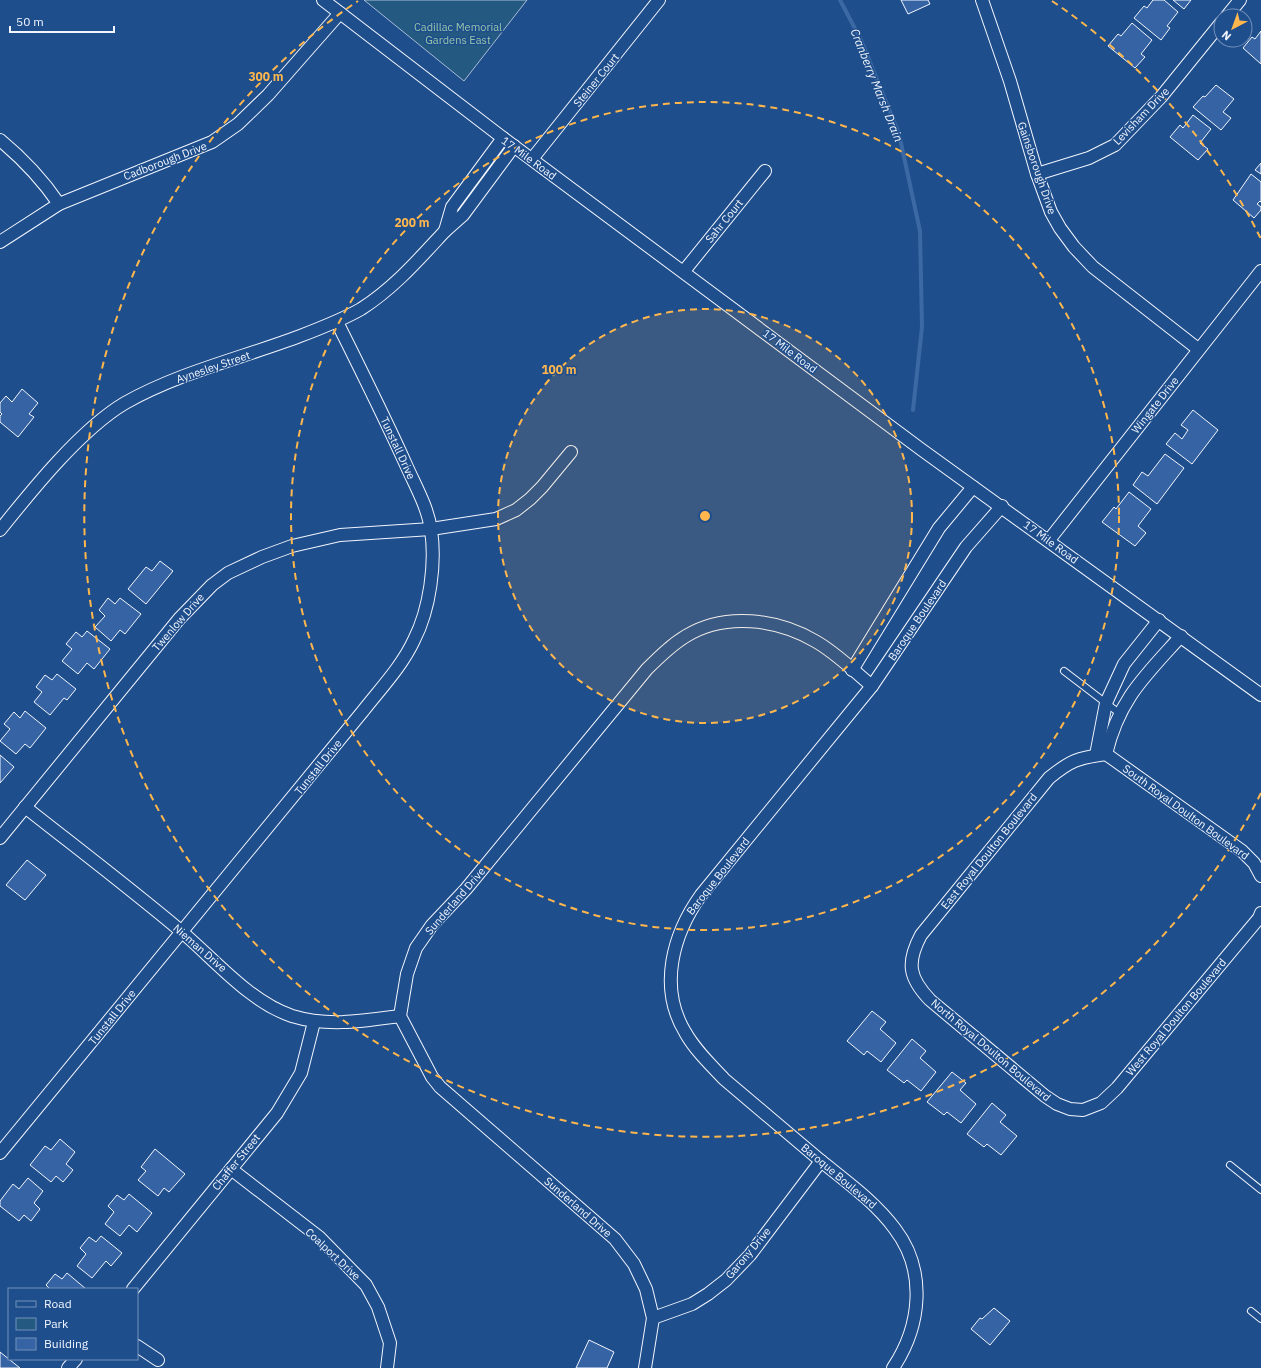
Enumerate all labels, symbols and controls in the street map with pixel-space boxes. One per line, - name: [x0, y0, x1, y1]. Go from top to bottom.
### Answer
- scale bar: [10, 8, 114, 34]
- north arrow: [1213, 8, 1253, 48]
- text: 50 m: [16, 14, 44, 29]
- park label: Cadillac Memorial Gardens East: [414, 20, 502, 47]
- water label: Cranberry Marsh Drain: [847, 26, 907, 144]
- text: N: [1219, 28, 1234, 43]
- street label: Steiner Court: [570, 50, 622, 110]
- text: 300 m: [248, 69, 284, 84]
- street label: Levisham Drive: [1110, 84, 1172, 148]
- street label: Gainsborough Drive: [1015, 120, 1059, 216]
- street label: 17 Mile Road: [499, 133, 559, 183]
- street label: Cadborough Drive: [121, 139, 209, 183]
- street label: Sahr Court: [702, 196, 746, 246]
- text: 200 m: [394, 215, 430, 230]
- street label: 17 Mile Road: [760, 326, 820, 376]
- street label: Aynesley Street: [174, 348, 252, 386]
- text: 100 m: [541, 362, 577, 377]
- street label: Wingate Drive: [1128, 374, 1182, 436]
- street label: Tunstall Drive: [377, 415, 419, 481]
- centre of rings: [698, 509, 712, 523]
- street label: 17 Mile Road: [1021, 517, 1081, 567]
- street label: Baroque Boulevard: [885, 577, 949, 663]
- street label: Twenlow Drive: [149, 590, 207, 654]
- street label: Tunstall Drive: [291, 736, 345, 798]
- street label: South Royal Doulton Boulevard: [1120, 761, 1252, 863]
- street label: East Royal Doulton Boulevard: [938, 790, 1040, 912]
- street label: Baroque Boulevard: [683, 834, 753, 918]
- street label: Sunderland Drive: [422, 864, 488, 938]
- street label: Nieman Drive: [170, 921, 230, 975]
- street label: West Royal Doulton Boulevard: [1123, 956, 1229, 1078]
- street label: Tunstall Drive: [85, 986, 139, 1048]
- street label: North Royal Doulton Boulevard: [928, 996, 1054, 1104]
- street label: Chaffer Street: [209, 1131, 263, 1193]
- street label: Baroque Boulevard: [798, 1140, 880, 1212]
- street label: Sunderland Drive: [541, 1174, 615, 1240]
- street label: Garony Drive: [722, 1224, 774, 1282]
- street label: Coalport Drive: [302, 1225, 364, 1283]
- legend: [8, 1288, 138, 1360]
- text: Road: [44, 1296, 72, 1311]
- text: Park: [44, 1316, 69, 1331]
- text: Building: [44, 1336, 89, 1351]

